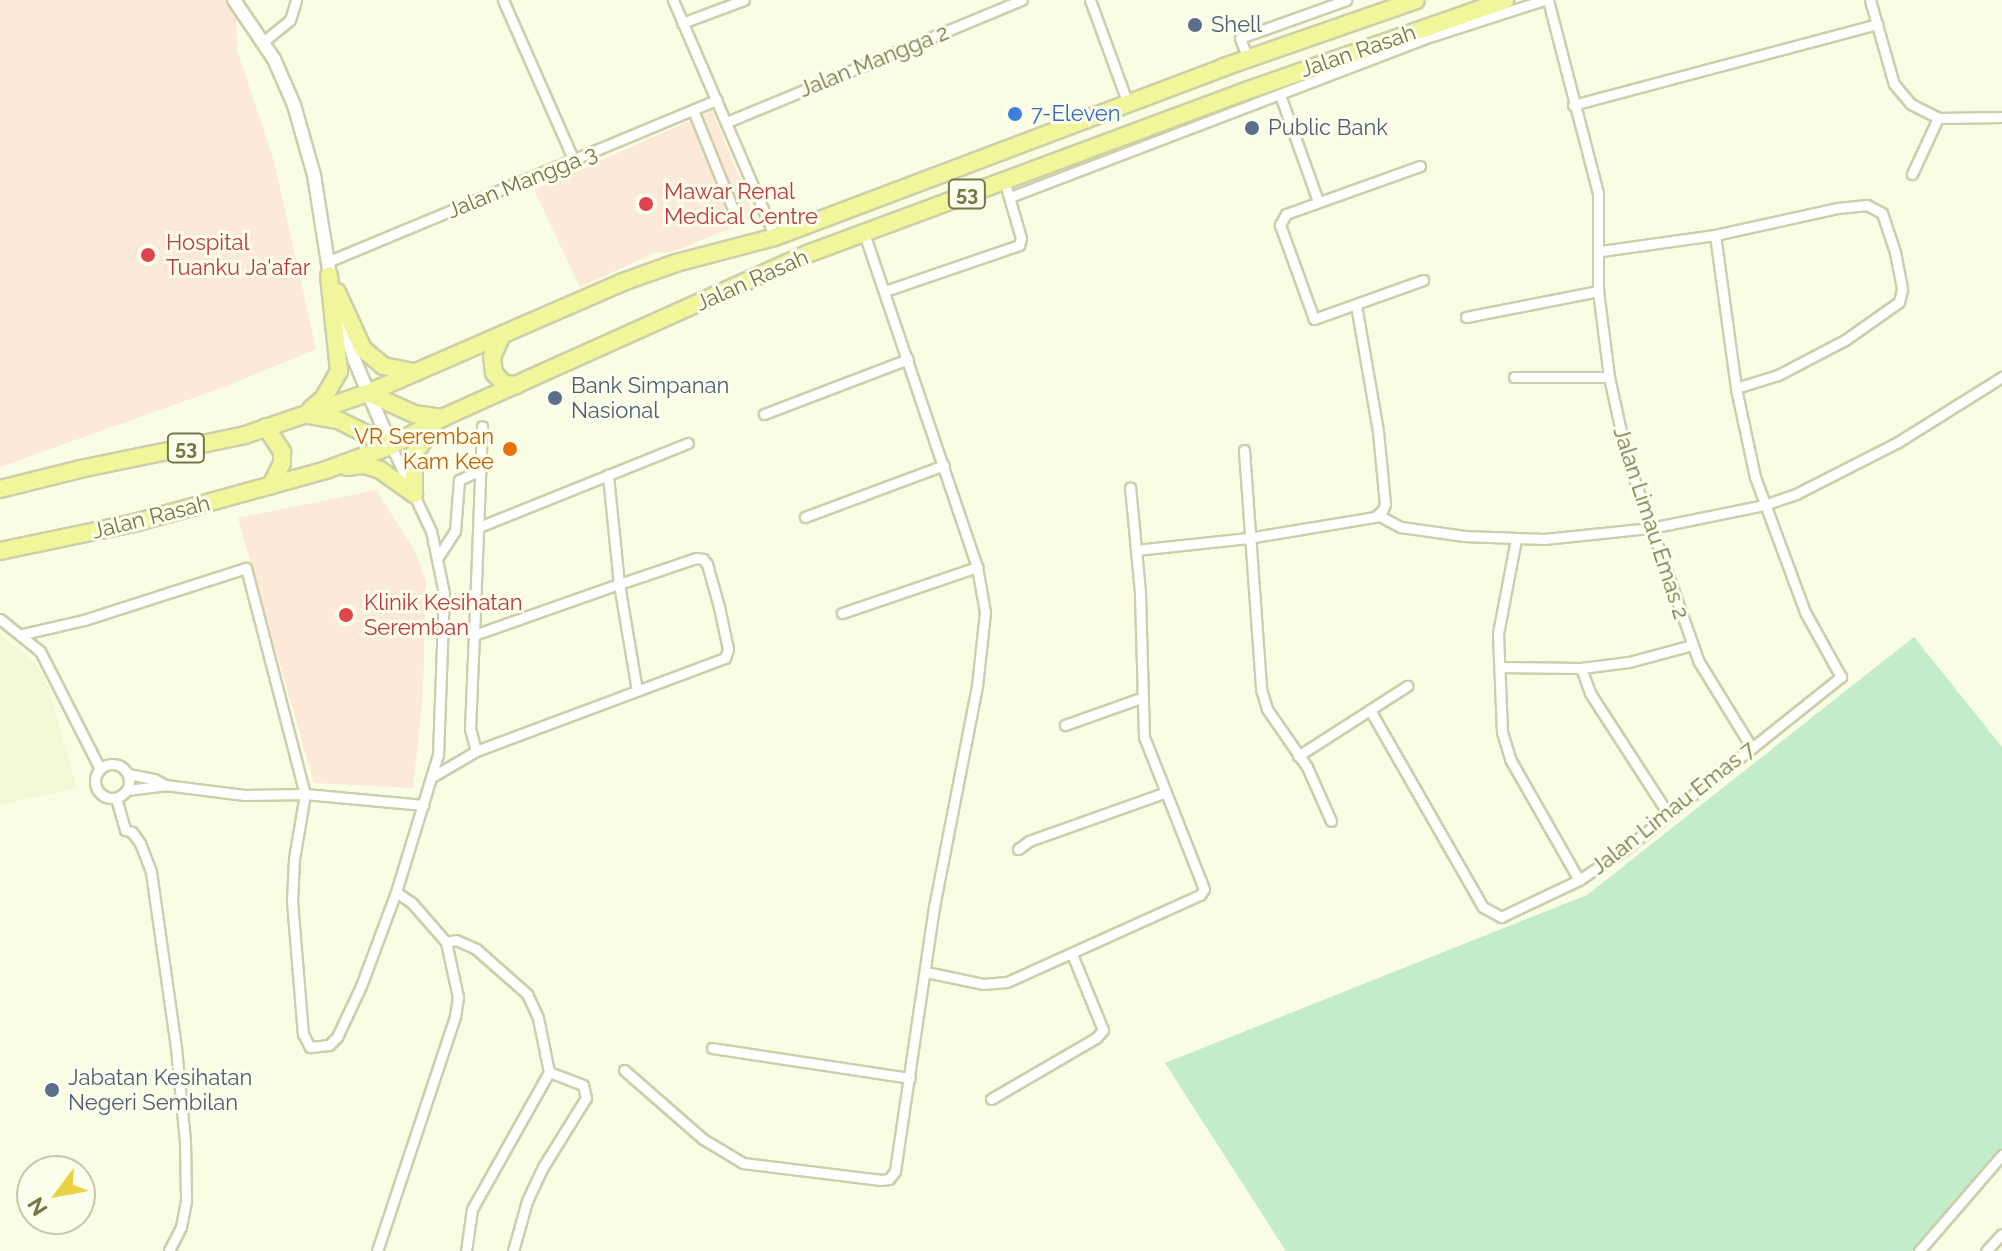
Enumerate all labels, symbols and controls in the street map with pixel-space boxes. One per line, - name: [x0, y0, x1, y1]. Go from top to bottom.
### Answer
- place label: Shell: [1211, 12, 1262, 38]
- marker: Shell: [1186, 16, 1204, 34]
- street label: Jalan Mangga 2: [795, 19, 953, 103]
- street label: Jalan Rasah: [1297, 19, 1419, 83]
- place label: 7-Eleven: [1031, 101, 1120, 127]
- marker: 7-Eleven: [1006, 105, 1024, 123]
- place label: Public Bank: [1268, 115, 1388, 141]
- marker: Public Bank: [1243, 119, 1261, 137]
- street label: Jalan Mangga 3: [443, 140, 601, 224]
- place label: Mawar Renal Medical Centre: [664, 178, 819, 230]
- road number: 53: [947, 178, 987, 210]
- marker: Mawar Renal Medical Centre: [635, 193, 657, 215]
- place label: Hospital Tuanku Ja'afar: [166, 229, 311, 280]
- street label: Jalan Rasah: [692, 243, 812, 317]
- marker: Hospital Tuanku Ja'afar: [137, 244, 159, 266]
- place label: Bank Simpanan Nasional: [571, 372, 729, 424]
- marker: Bank Simpanan Nasional: [546, 389, 564, 407]
- place label: VR Seremban Kam Kee: [354, 423, 494, 474]
- street label: Jalan Limau Emas 2: [1607, 424, 1695, 622]
- road number: 53: [166, 432, 206, 464]
- marker: VR Seremban Kam Kee: [501, 440, 519, 458]
- street label: Jalan Rasah: [89, 490, 213, 544]
- place label: Klinik Kesihatan Seremban: [364, 589, 523, 640]
- marker: Klinik Kesihatan Seremban: [335, 604, 357, 626]
- street label: Jalan Limau Emas 7: [1586, 736, 1760, 880]
- place label: Jabatan Kesihatan Negeri Sembilan: [68, 1064, 252, 1116]
- marker: Jabatan Kesihatan Negeri Sembilan: [43, 1081, 61, 1099]
- north arrow: [16, 1155, 96, 1235]
- text: N: [22, 1193, 53, 1221]

